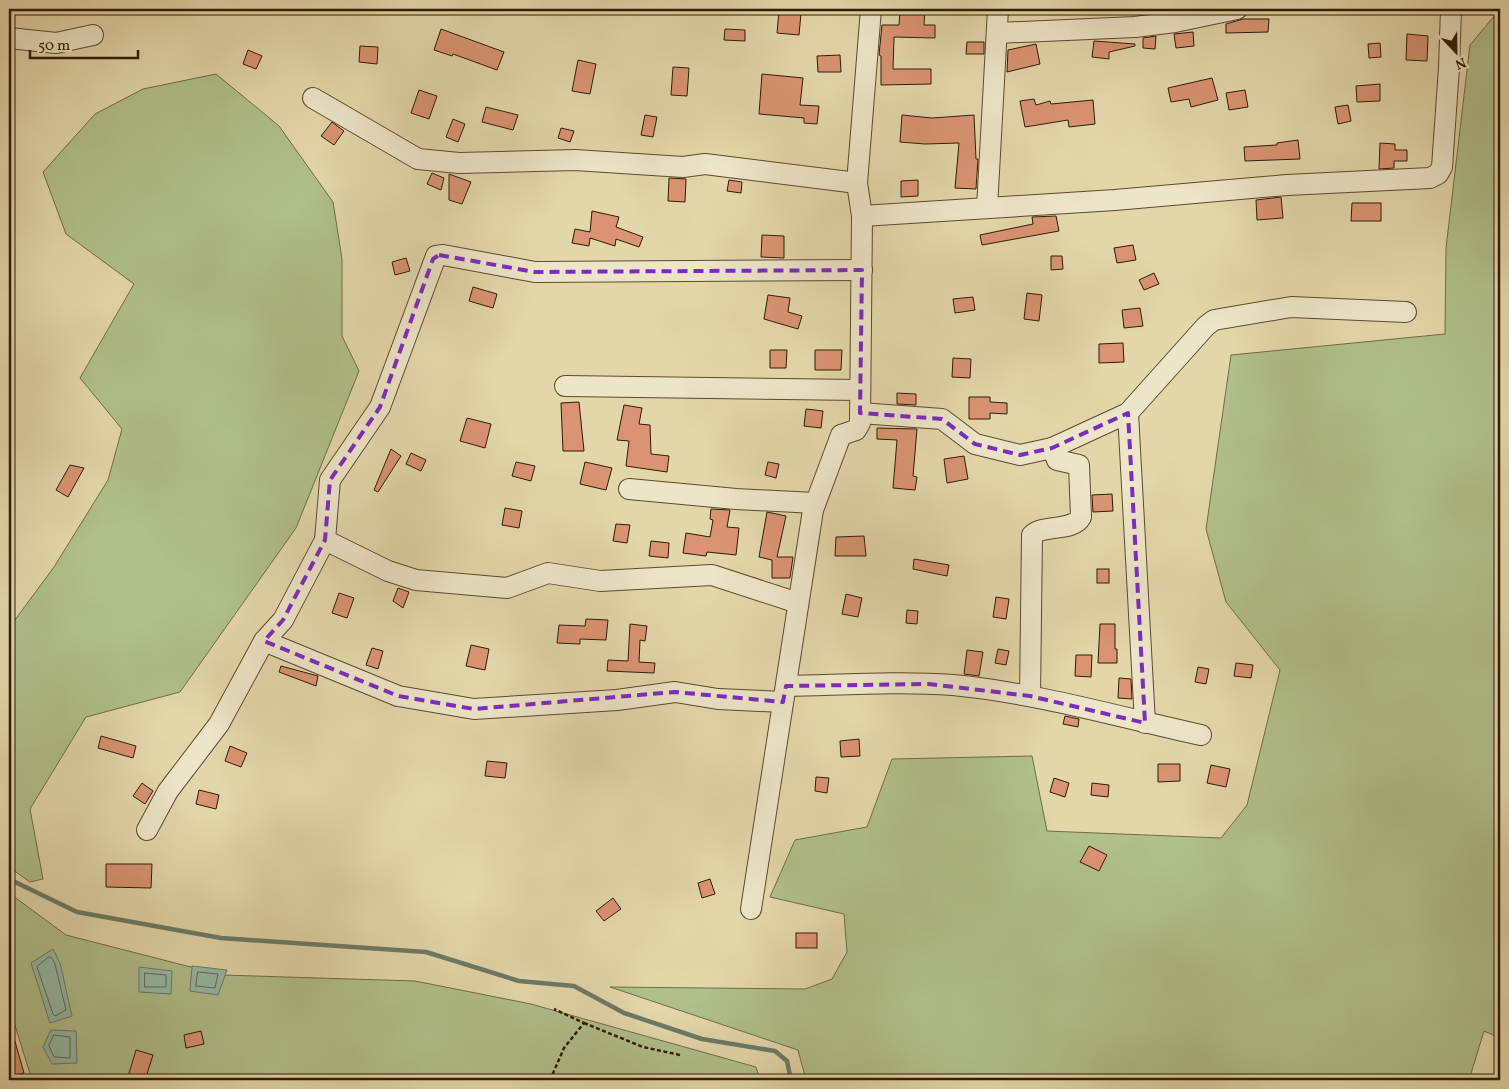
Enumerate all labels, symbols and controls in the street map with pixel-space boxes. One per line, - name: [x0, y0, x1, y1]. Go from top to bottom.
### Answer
- scale bar: [30, 28, 138, 60]
- north arrow: [1432, 28, 1482, 78]
- text: 50 m: [38, 36, 70, 57]
- text: N: [1452, 52, 1469, 73]

